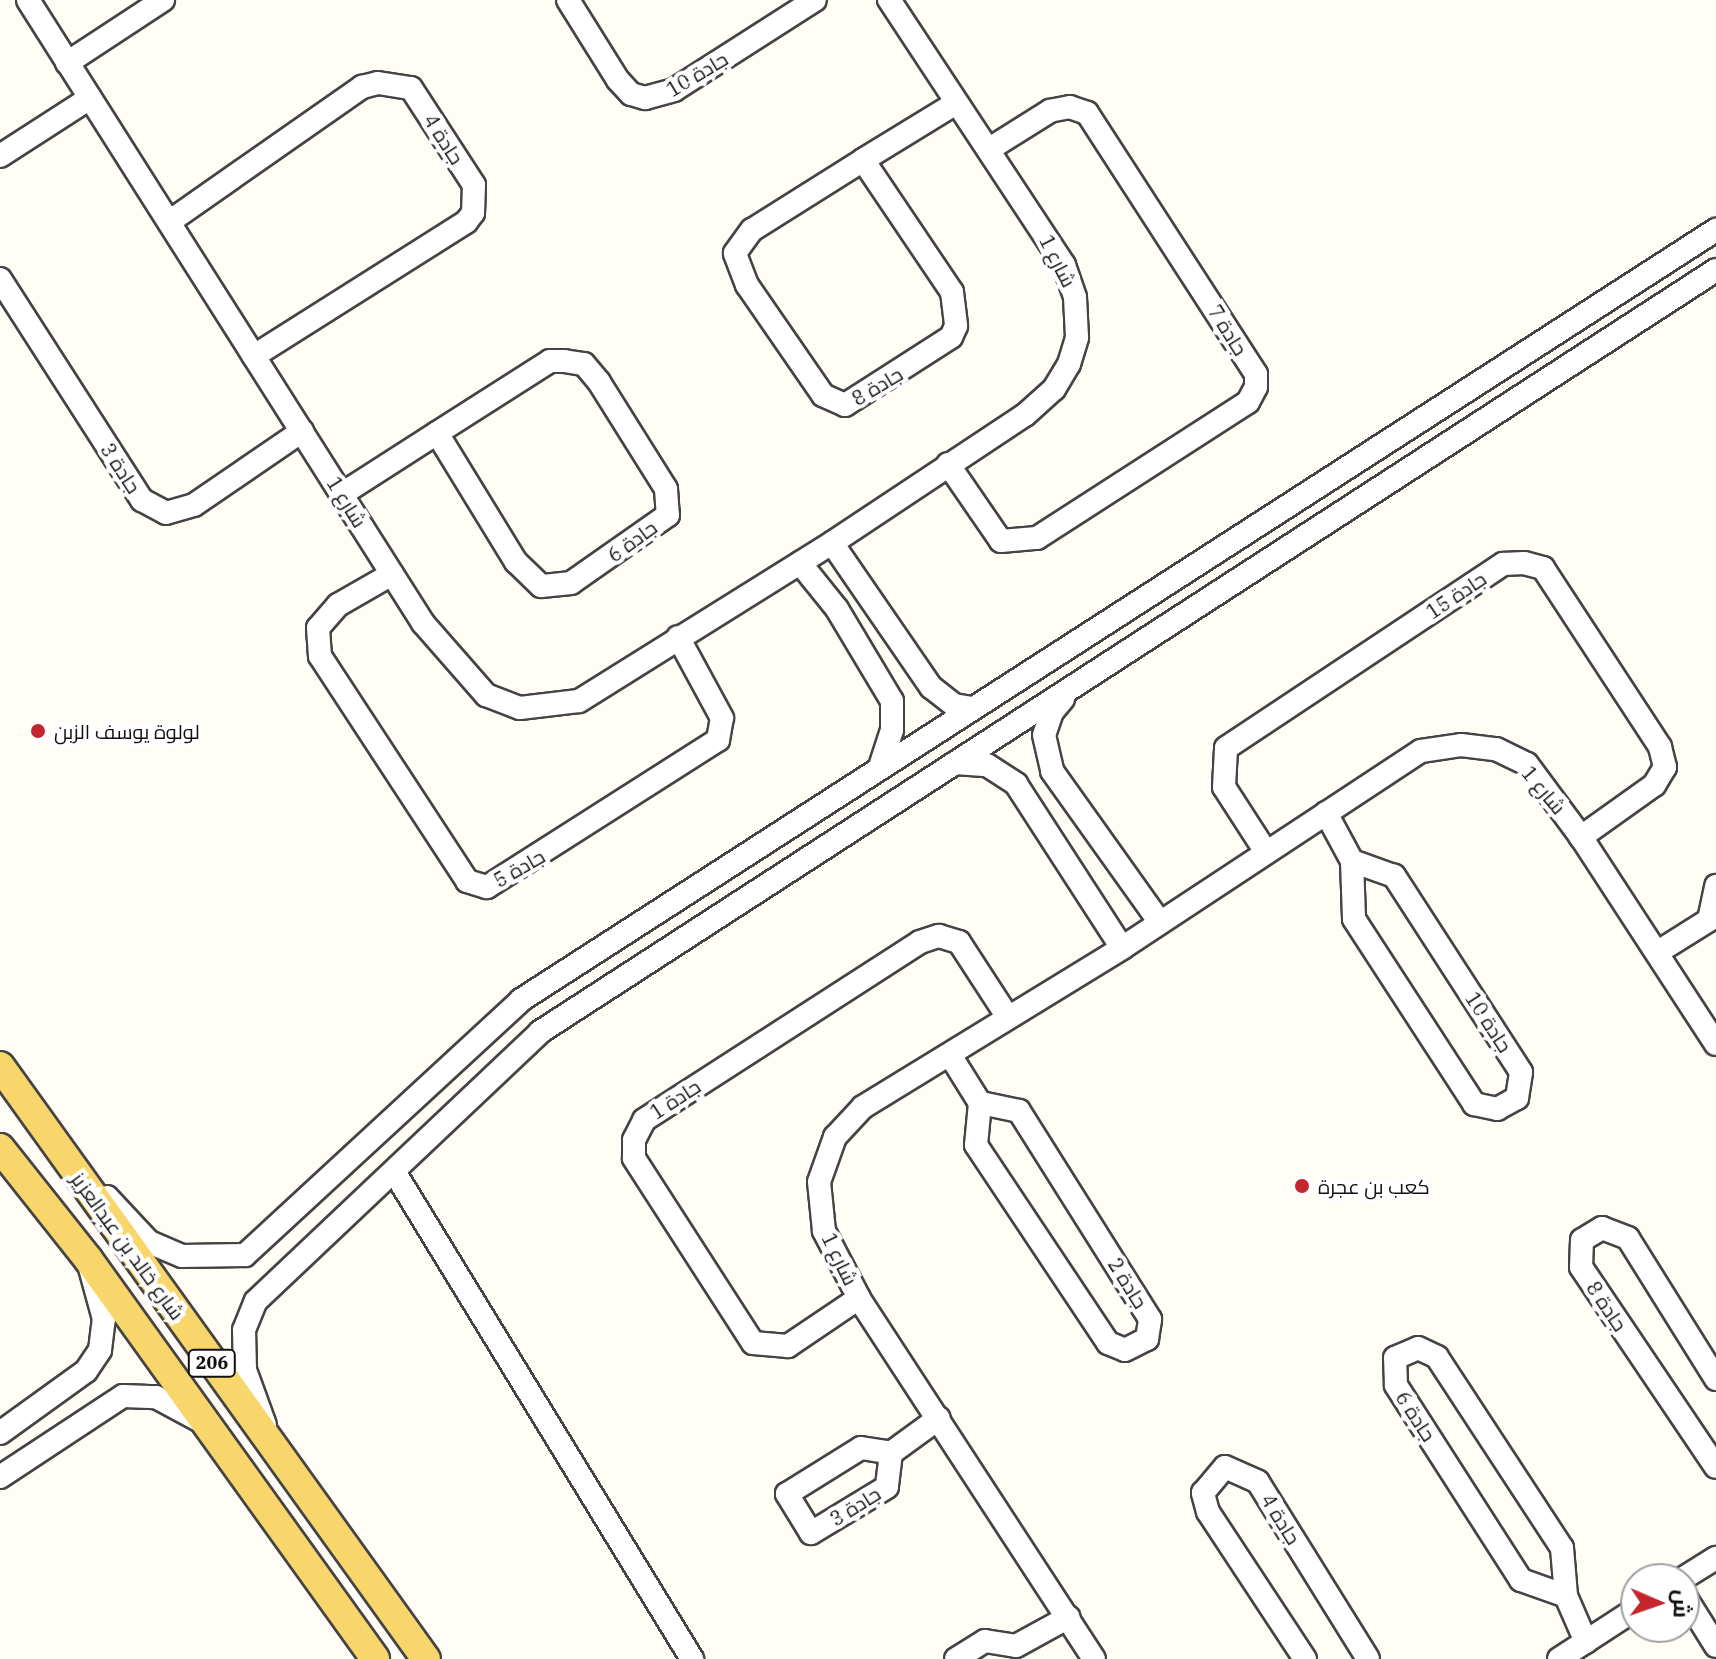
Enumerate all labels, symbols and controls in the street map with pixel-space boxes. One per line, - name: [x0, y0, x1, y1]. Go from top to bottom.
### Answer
- street label: جادة 10: [662, 46, 732, 102]
- street label: جادة 4: [419, 109, 469, 169]
- street label: شارع 1: [1035, 231, 1081, 291]
- street label: جادة 7: [1203, 300, 1253, 360]
- street label: جادة 8: [847, 362, 907, 410]
- street label: جادة 3: [96, 438, 146, 498]
- street label: شارع 1: [322, 472, 372, 532]
- street label: جادة 6: [603, 515, 661, 567]
- street label: جادة 15: [1422, 566, 1490, 624]
- place label: لولوة يوسف الزبن: [54, 719, 200, 743]
- marker: لولوة يوسف الزبن: [29, 722, 47, 740]
- street label: شارع 1: [1517, 761, 1571, 819]
- street label: جادة 5: [489, 844, 549, 892]
- street label: جادة 10: [1461, 987, 1517, 1057]
- street label: جادة 1: [645, 1074, 705, 1124]
- street label: شارع خالد بن عبدالعزيز: [67, 1168, 189, 1324]
- place label: كعب بن عجرة: [1318, 1174, 1430, 1198]
- marker: كعب بن عجرة: [1293, 1177, 1311, 1195]
- street label: شارع 1: [817, 1229, 863, 1289]
- street label: جادة 2: [1103, 1253, 1153, 1313]
- street label: جادة 8: [1582, 1276, 1632, 1336]
- road number: 206: [186, 1349, 238, 1377]
- street label: جادة 6: [1391, 1386, 1441, 1446]
- street label: جادة 3: [825, 1481, 885, 1531]
- street label: جادة 4: [1256, 1489, 1306, 1549]
- north arrow: [1620, 1563, 1700, 1643]
- text: ش: [1668, 1589, 1697, 1618]

